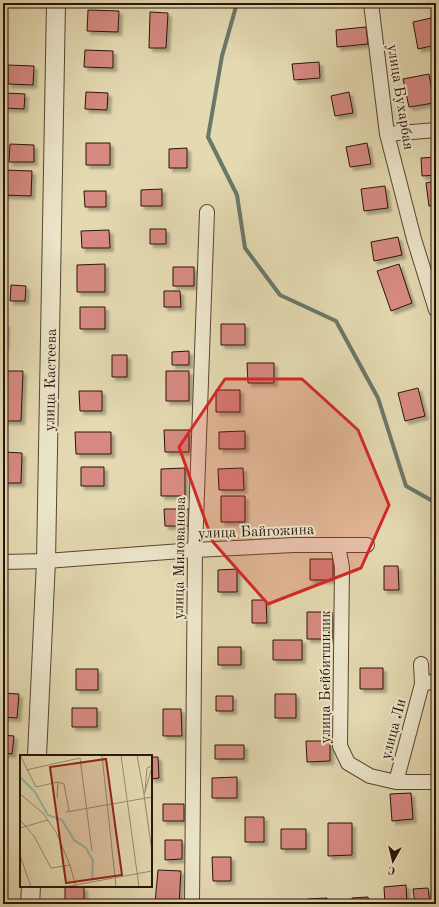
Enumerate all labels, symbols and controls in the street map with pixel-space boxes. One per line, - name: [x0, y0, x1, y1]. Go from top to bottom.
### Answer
- street label: улица Бухарбая: [384, 43, 415, 151]
- street label: улица Кастеева: [43, 328, 60, 432]
- street label: улица Милованова: [172, 496, 189, 620]
- street label: улица Байгожина: [198, 523, 315, 542]
- street label: улица Бейбитшилик: [319, 610, 334, 744]
- street label: улица Ли: [379, 697, 410, 761]
- inset map: [20, 755, 152, 887]
- north arrow: [373, 841, 413, 881]
- text: С: [387, 863, 396, 875]

